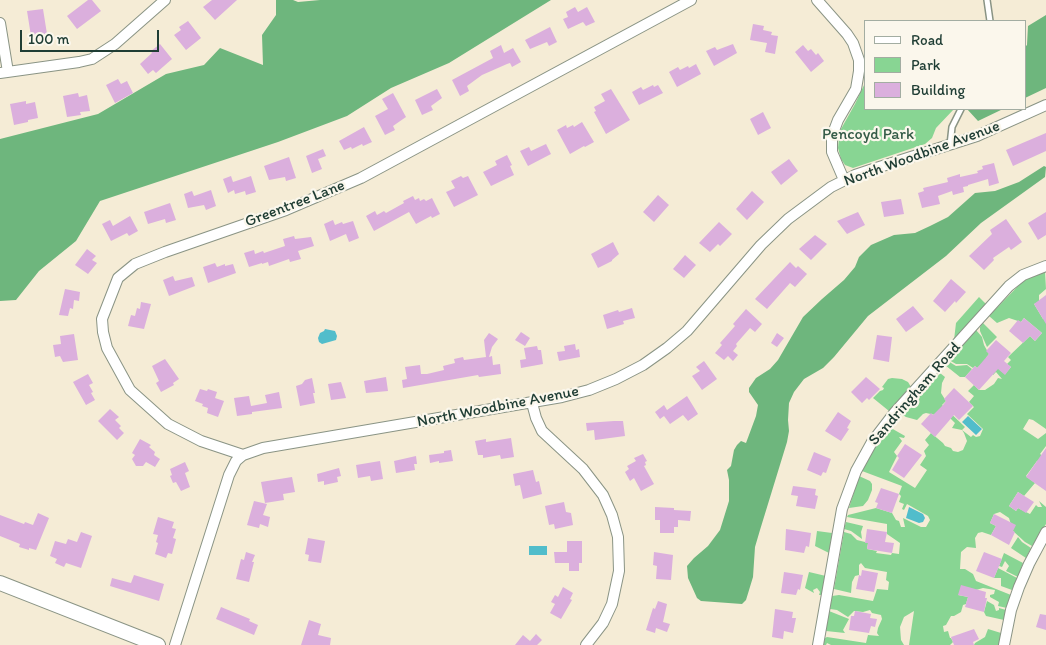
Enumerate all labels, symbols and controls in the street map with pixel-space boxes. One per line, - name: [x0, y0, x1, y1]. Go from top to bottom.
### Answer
- scale bar: [22, 20, 161, 52]
- legend: [864, 20, 1026, 110]
- text: 100 m: [28, 30, 69, 48]
- text: Road: [911, 31, 943, 49]
- text: Park: [911, 56, 941, 74]
- text: Building: [911, 81, 965, 99]
- street label: North Woodbine Avenue: [841, 117, 1003, 191]
- park label: Pencoyd Park: [822, 125, 914, 145]
- street label: Greentree Lane: [242, 176, 348, 232]
- street label: Sandringham Road: [865, 338, 965, 450]
- street label: North Woodbine Avenue: [415, 382, 581, 432]

